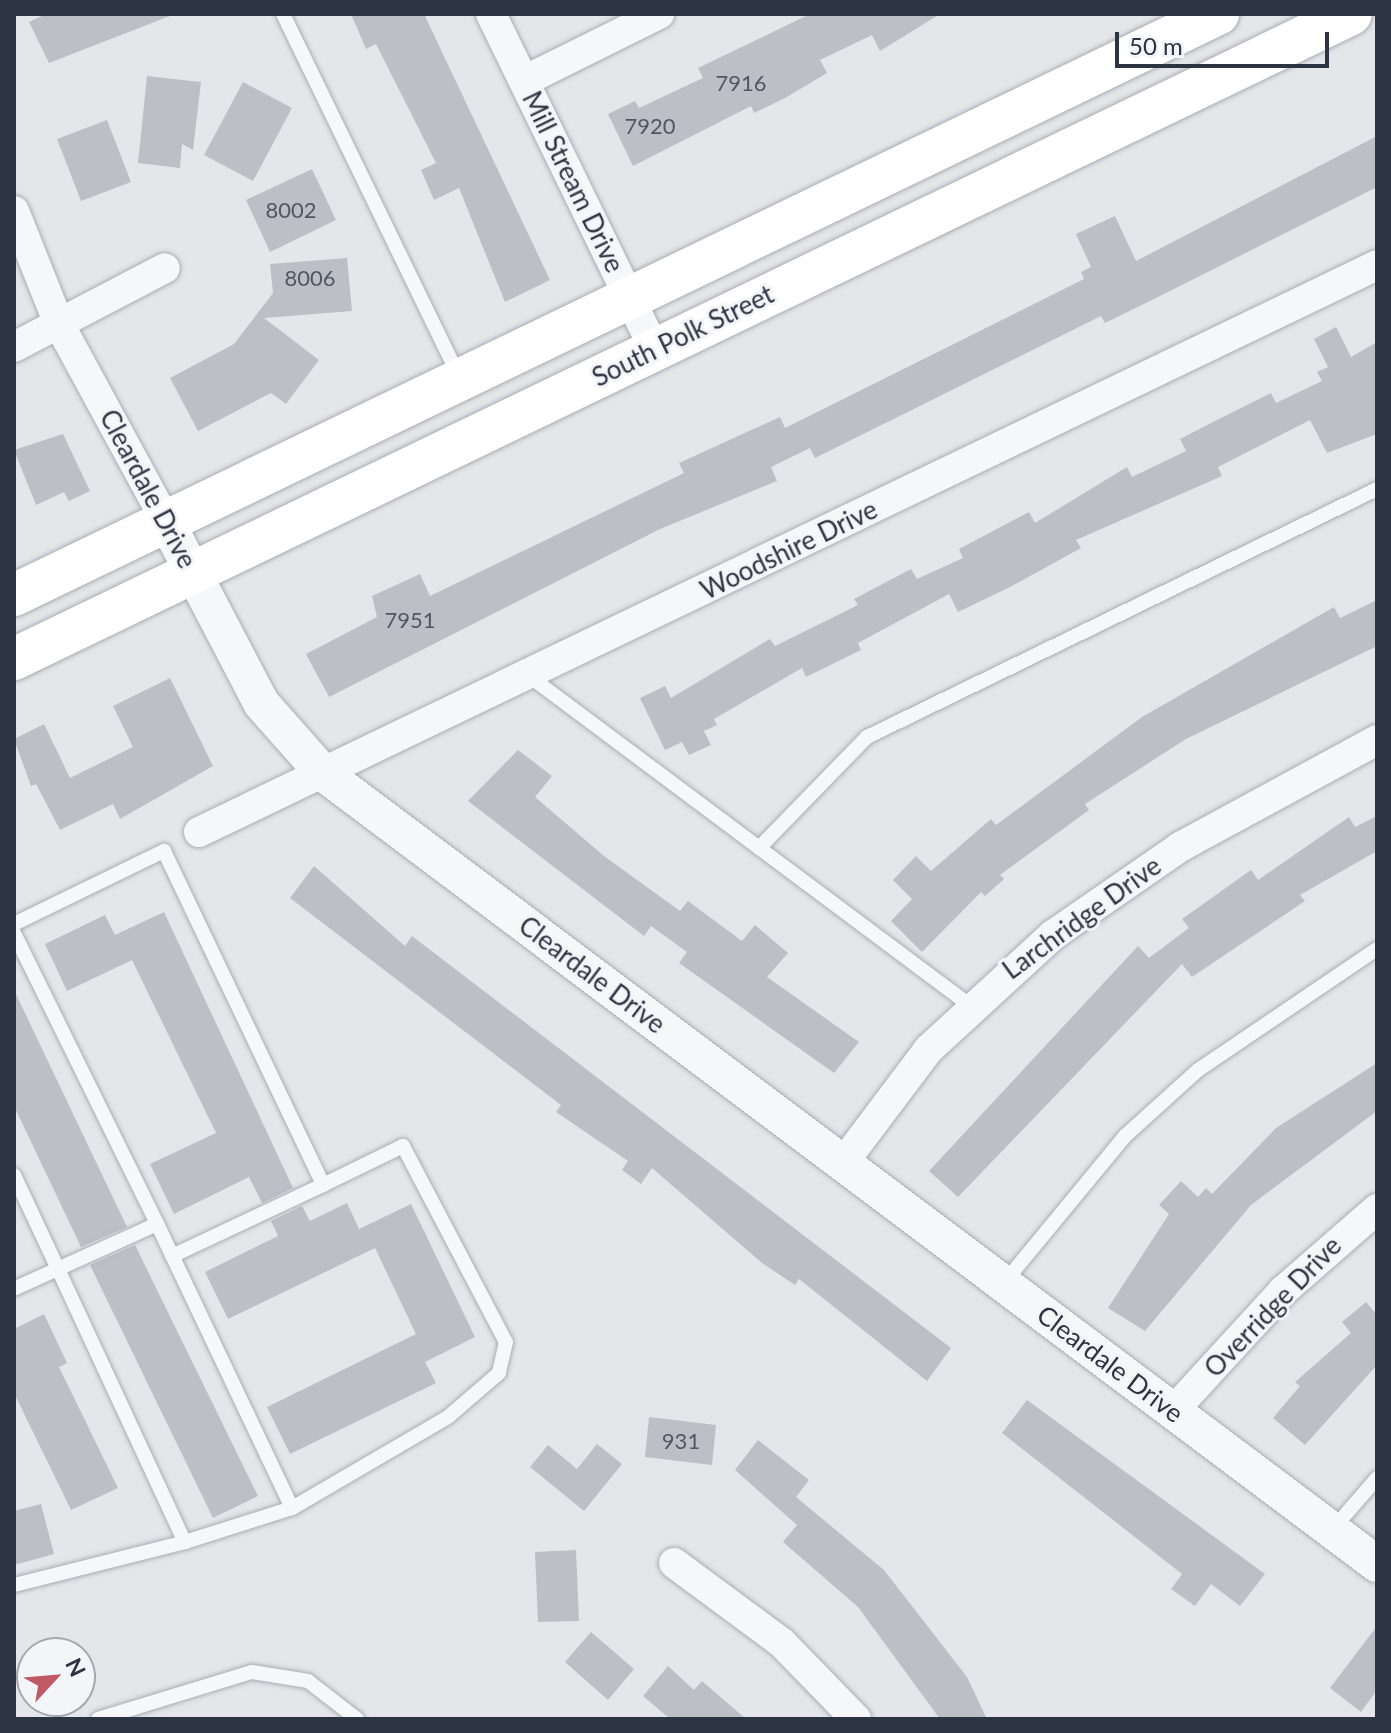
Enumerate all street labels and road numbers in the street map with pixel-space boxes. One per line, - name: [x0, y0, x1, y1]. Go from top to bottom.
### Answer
- street label: Mill Stream Drive: [516, 86, 630, 278]
- street label: South Polk Street: [587, 279, 779, 393]
- street label: Cleardale Drive: [93, 404, 203, 574]
- street label: Woodshire Drive: [696, 494, 882, 606]
- street label: Larchridge Drive: [997, 850, 1167, 986]
- street label: Cleardale Drive: [513, 910, 671, 1040]
- street label: Overridge Drive: [1198, 1230, 1348, 1384]
- street label: Cleardale Drive: [1031, 1299, 1189, 1429]

